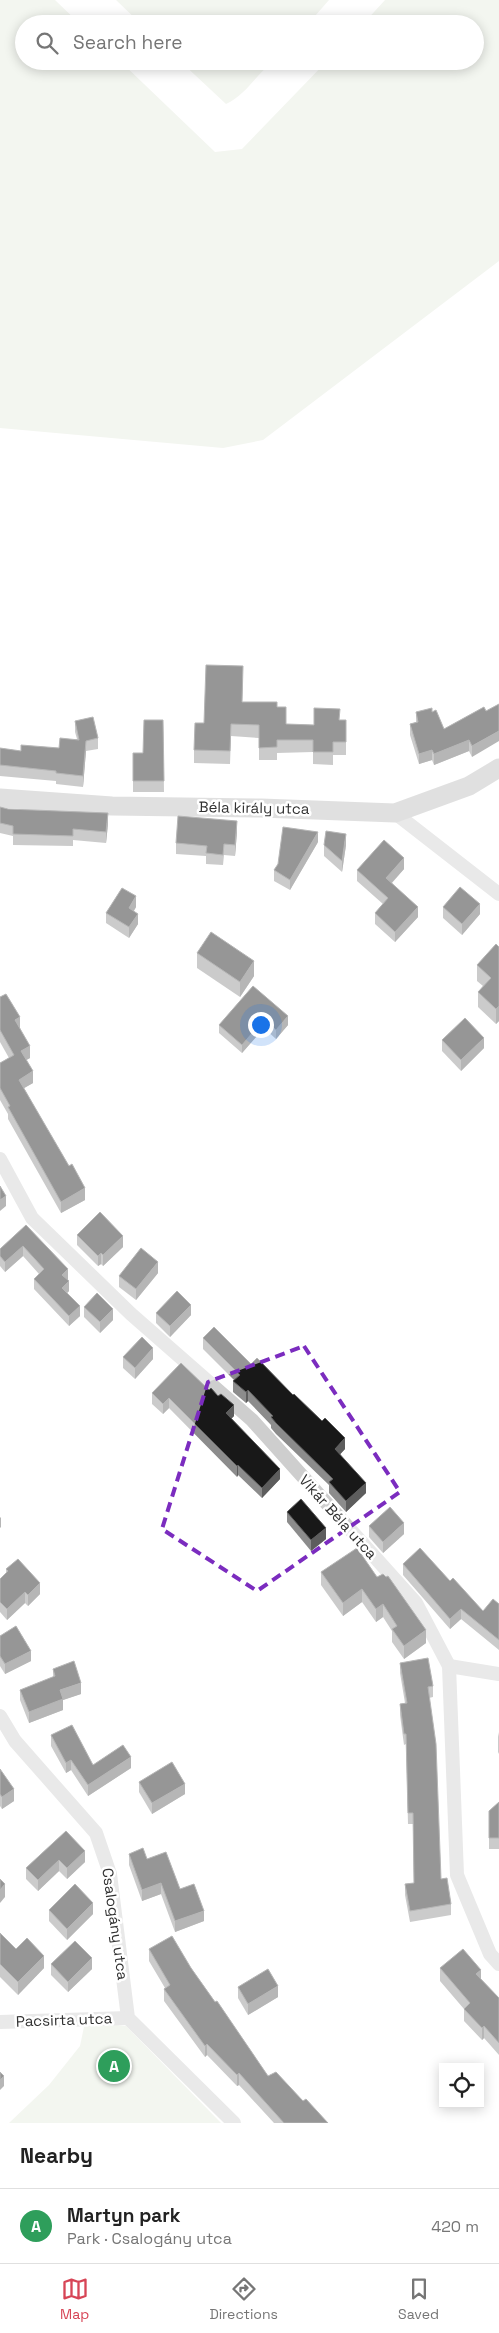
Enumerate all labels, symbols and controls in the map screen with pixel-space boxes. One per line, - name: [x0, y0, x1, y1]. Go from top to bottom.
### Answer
- search box: [15, 15, 484, 70]
- icon: search: [33, 29, 61, 57]
- text: Search here: [73, 30, 183, 55]
- street label: Béla király utca: [198, 797, 310, 818]
- your location: [248, 1012, 274, 1038]
- street label: Vikár Béla utca: [295, 1470, 382, 1563]
- street label: Csalogány utca: [98, 1867, 133, 1981]
- street label: Pacsirta utca: [16, 2008, 113, 2031]
- pin: A: [98, 2047, 130, 2085]
- map controls: [439, 2063, 484, 2108]
- button: locate: [439, 2063, 484, 2108]
- text: Nearby: [20, 2142, 93, 2169]
- text: Martyn park: [67, 2203, 181, 2228]
- text: A: [31, 2216, 41, 2237]
- text: 420 m: [431, 2216, 479, 2237]
- text: Park · Csalogány utca: [67, 2228, 232, 2249]
- tab: Map: [60, 2275, 89, 2323]
- tab: Directions: [209, 2275, 278, 2323]
- tab: Saved: [398, 2275, 439, 2323]

